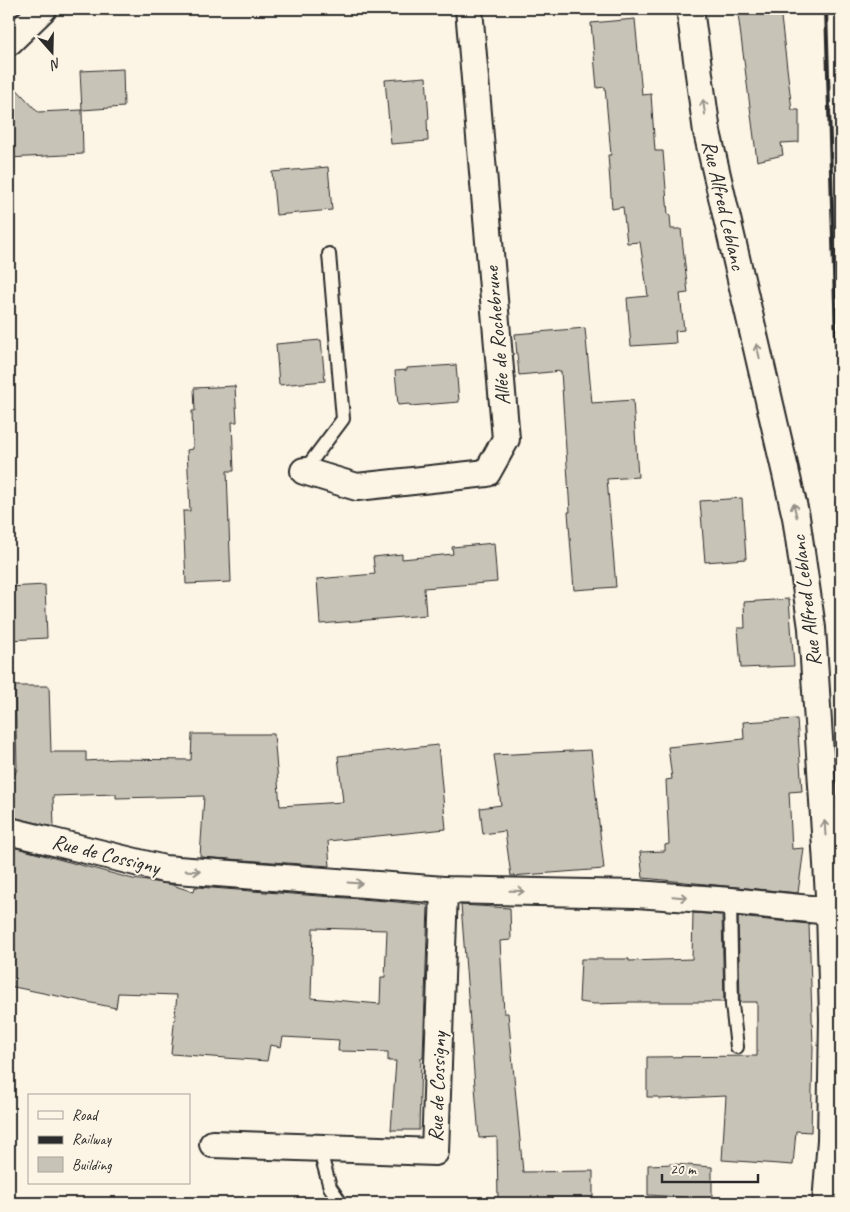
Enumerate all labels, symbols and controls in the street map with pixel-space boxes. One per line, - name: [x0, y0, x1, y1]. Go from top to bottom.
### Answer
- north arrow: [28, 28, 78, 78]
- text: N: [47, 54, 63, 74]
- one-way arrow: [699, 100, 709, 116]
- street label: Rue Alfred Leblanc: [696, 138, 752, 274]
- street label: Allée de Rochebrune: [478, 264, 516, 407]
- one-way arrow: [753, 344, 762, 360]
- one-way arrow: [790, 502, 799, 518]
- street label: Rue Alfred Leblanc: [785, 532, 827, 668]
- one-way arrow: [820, 820, 829, 836]
- street label: Rue de Cossigny: [49, 828, 164, 880]
- one-way arrow: [185, 866, 201, 876]
- one-way arrow: [347, 879, 363, 888]
- one-way arrow: [509, 887, 525, 896]
- one-way arrow: [671, 892, 687, 902]
- street label: Rue de Cossigny: [422, 1030, 452, 1142]
- legend: [28, 1094, 190, 1184]
- text: Road: [72, 1106, 99, 1125]
- text: Railway: [72, 1130, 113, 1149]
- scale bar: [662, 1152, 759, 1184]
- text: Building: [72, 1156, 112, 1175]
- text: 20 m: [670, 1160, 697, 1179]

